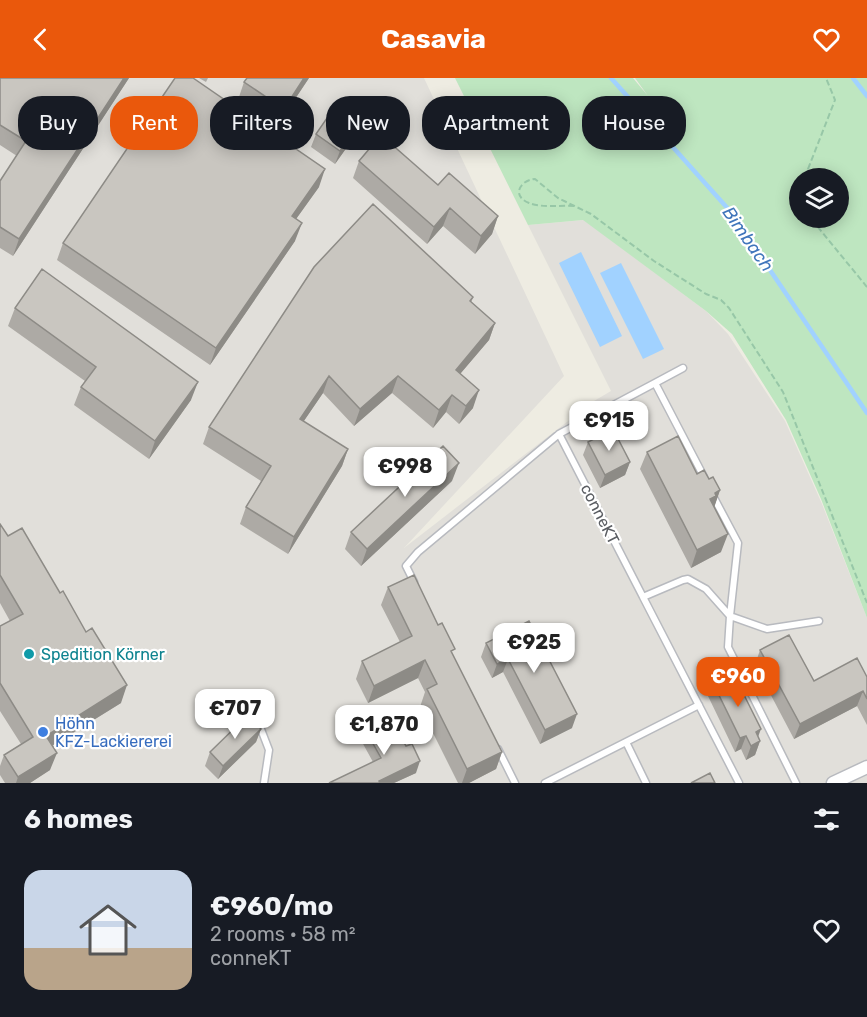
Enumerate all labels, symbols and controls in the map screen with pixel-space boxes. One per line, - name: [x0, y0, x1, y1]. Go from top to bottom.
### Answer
- icon: back: [24, 23, 57, 56]
- text: Casavia: [381, 23, 486, 55]
- icon: heart: [810, 23, 843, 56]
- chip: Buy: [18, 96, 98, 150]
- chip: Rent: [110, 96, 198, 150]
- chip: Filters: [210, 96, 314, 150]
- chip: New: [326, 96, 410, 150]
- chip: Apartment: [422, 96, 570, 150]
- chip: House: [582, 96, 686, 150]
- map controls: [789, 168, 849, 228]
- button: layers: [789, 168, 849, 228]
- water label: Bimbach: [718, 202, 778, 276]
- pin: €915: [573, 401, 645, 452]
- text: €915: [583, 408, 635, 432]
- pin: €998: [369, 447, 441, 498]
- text: €998: [378, 454, 432, 478]
- street label: conneKT: [577, 481, 623, 547]
- pin: €925: [498, 623, 570, 674]
- text: €925: [507, 630, 561, 654]
- place label: Spedition Körner: [41, 645, 165, 664]
- marker: Spedition Körner: [22, 647, 36, 661]
- pin: €960: [702, 657, 774, 708]
- text: €960: [710, 664, 766, 688]
- pin: €707: [199, 689, 271, 740]
- text: €707: [209, 696, 261, 720]
- pin: €1,870: [335, 705, 433, 756]
- text: €1,870: [349, 712, 419, 736]
- place label: Höhn KFZ-Lackiererei: [55, 714, 172, 751]
- marker: Höhn KFZ-Lackiererei: [36, 725, 50, 739]
- icon: filters: [810, 803, 843, 836]
- text: 6 homes: [24, 804, 133, 835]
- text: €960/mo: [210, 891, 333, 922]
- icon: home: [72, 894, 144, 966]
- icon: heart: [810, 914, 843, 947]
- text: 2 rooms · 58 m²: [210, 922, 356, 946]
- text: conneKT: [210, 946, 292, 970]

